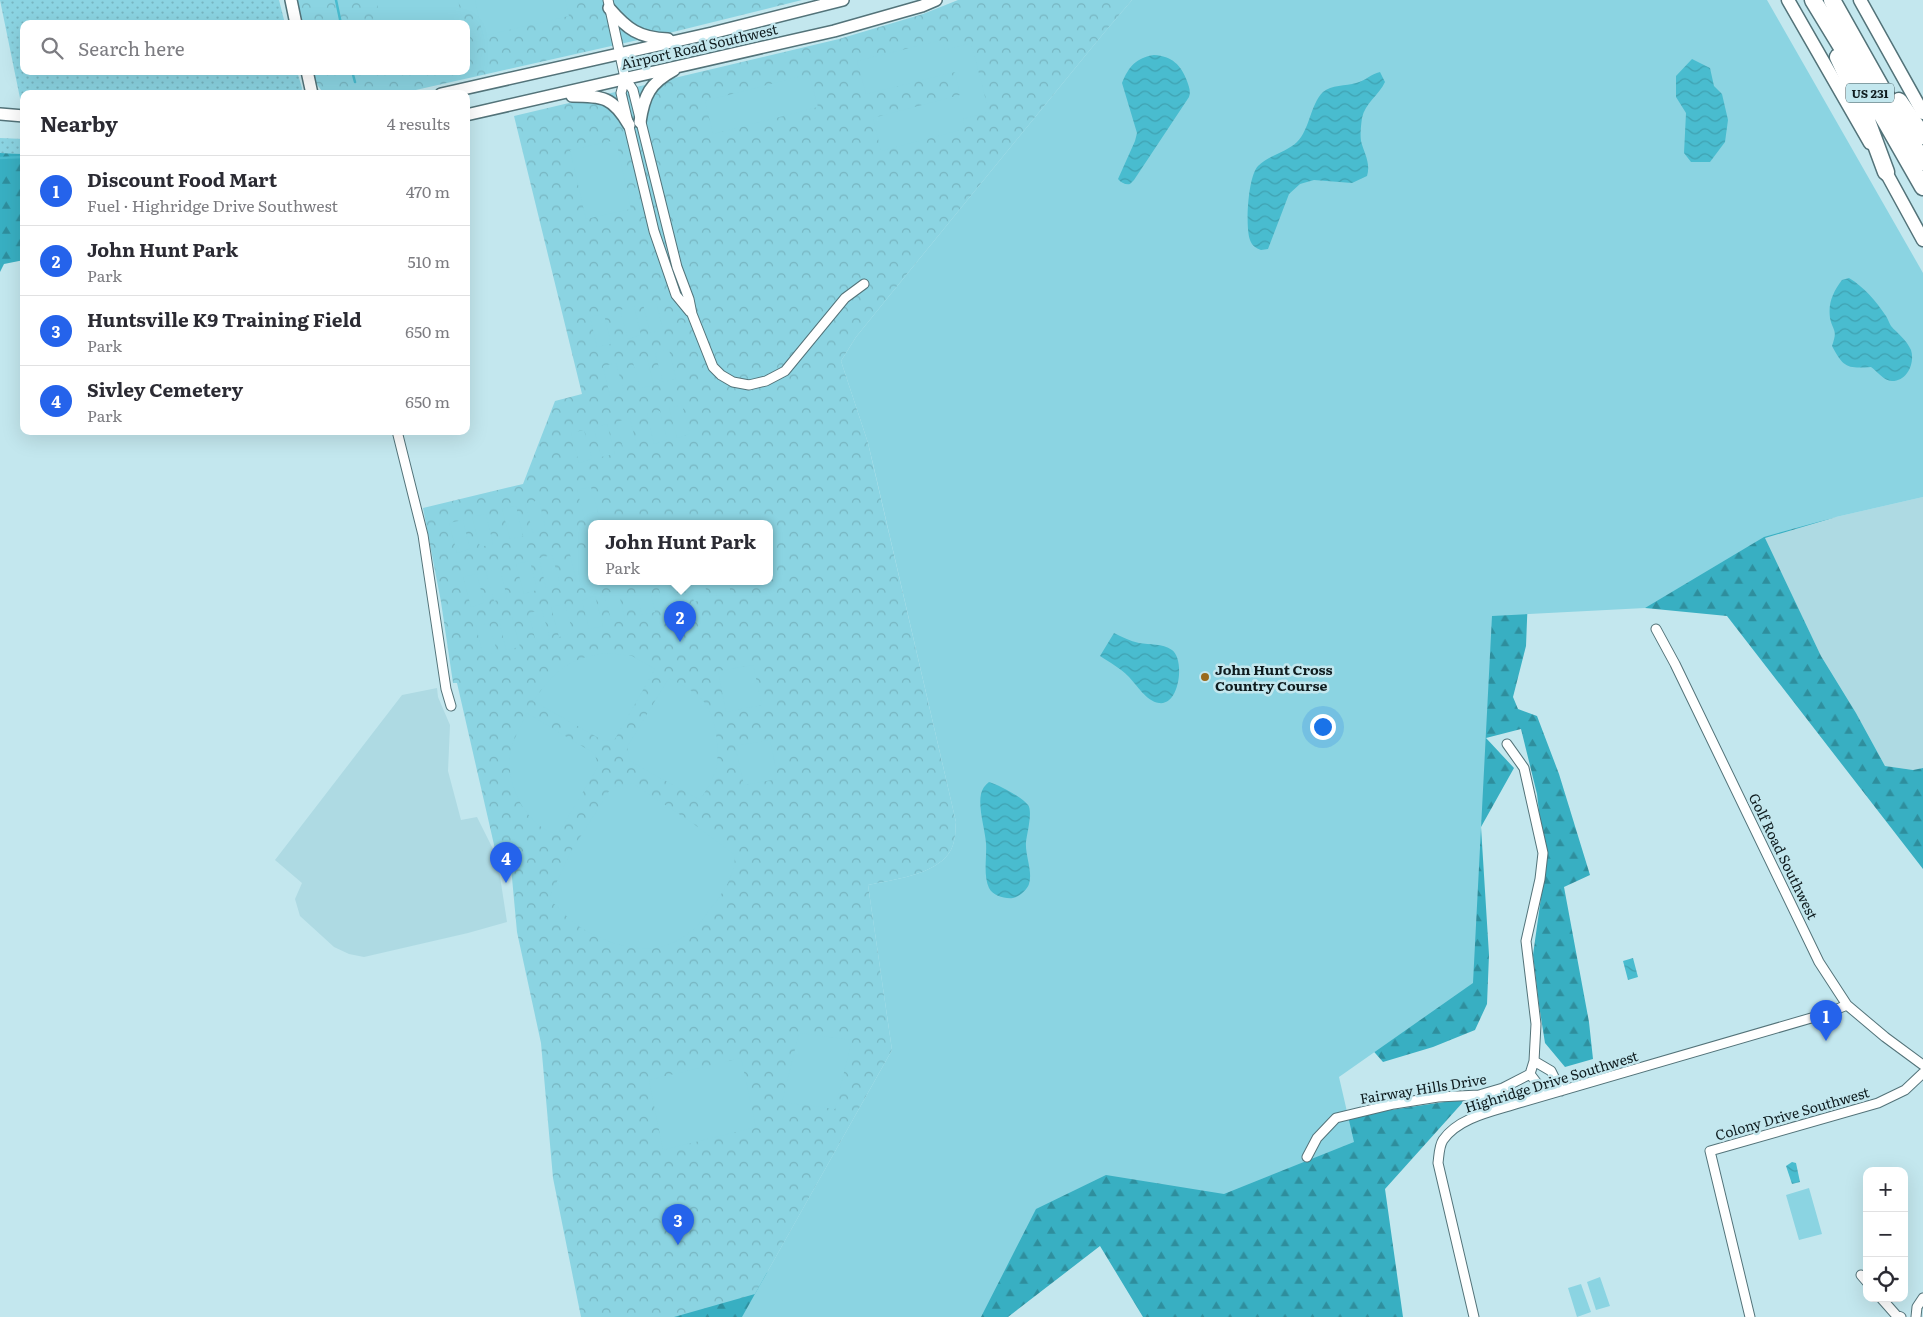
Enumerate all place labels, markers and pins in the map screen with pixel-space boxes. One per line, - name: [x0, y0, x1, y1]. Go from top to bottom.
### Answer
- pin: 2: [664, 601, 696, 642]
- place label: John Hunt Cross Country Course: [1215, 659, 1333, 695]
- marker: John Hunt Cross Country Course: [1199, 671, 1211, 683]
- pin: 4: [490, 842, 522, 883]
- pin: 1: [1810, 1000, 1842, 1041]
- pin: 3: [662, 1204, 694, 1245]

